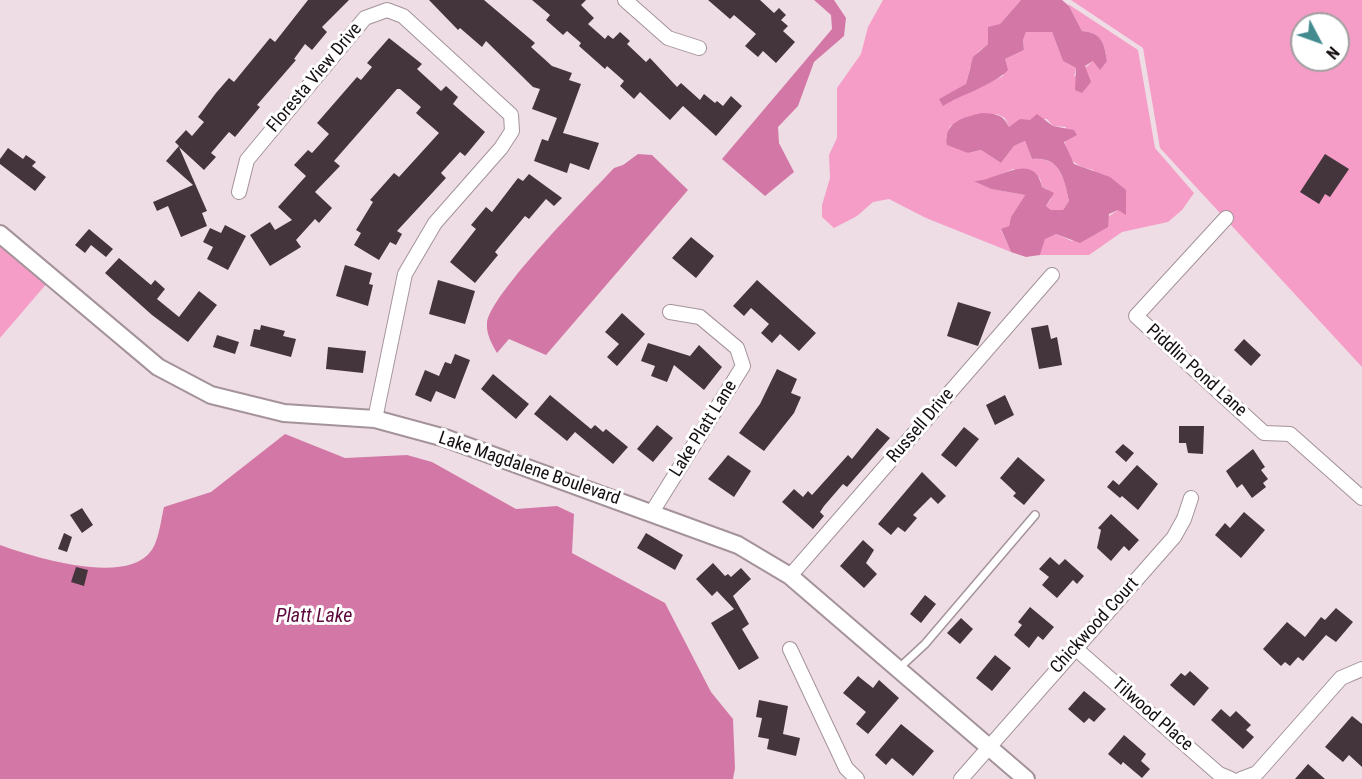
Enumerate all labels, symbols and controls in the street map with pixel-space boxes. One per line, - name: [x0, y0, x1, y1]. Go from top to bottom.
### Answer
- north arrow: [1290, 12, 1350, 72]
- street label: Floresta View Drive: [263, 19, 367, 137]
- text: N: [1322, 43, 1343, 63]
- street label: Piddlin Pond Lane: [1141, 320, 1251, 422]
- street label: Lake Platt Lane: [666, 377, 742, 481]
- street label: Russell Drive: [883, 384, 959, 468]
- street label: Lake Magdalene Boulevard: [435, 428, 623, 510]
- street label: Chickwood Court: [1046, 574, 1144, 678]
- water label: Platt Lake: [276, 605, 352, 629]
- street label: Tilwood Place: [1107, 674, 1197, 756]

